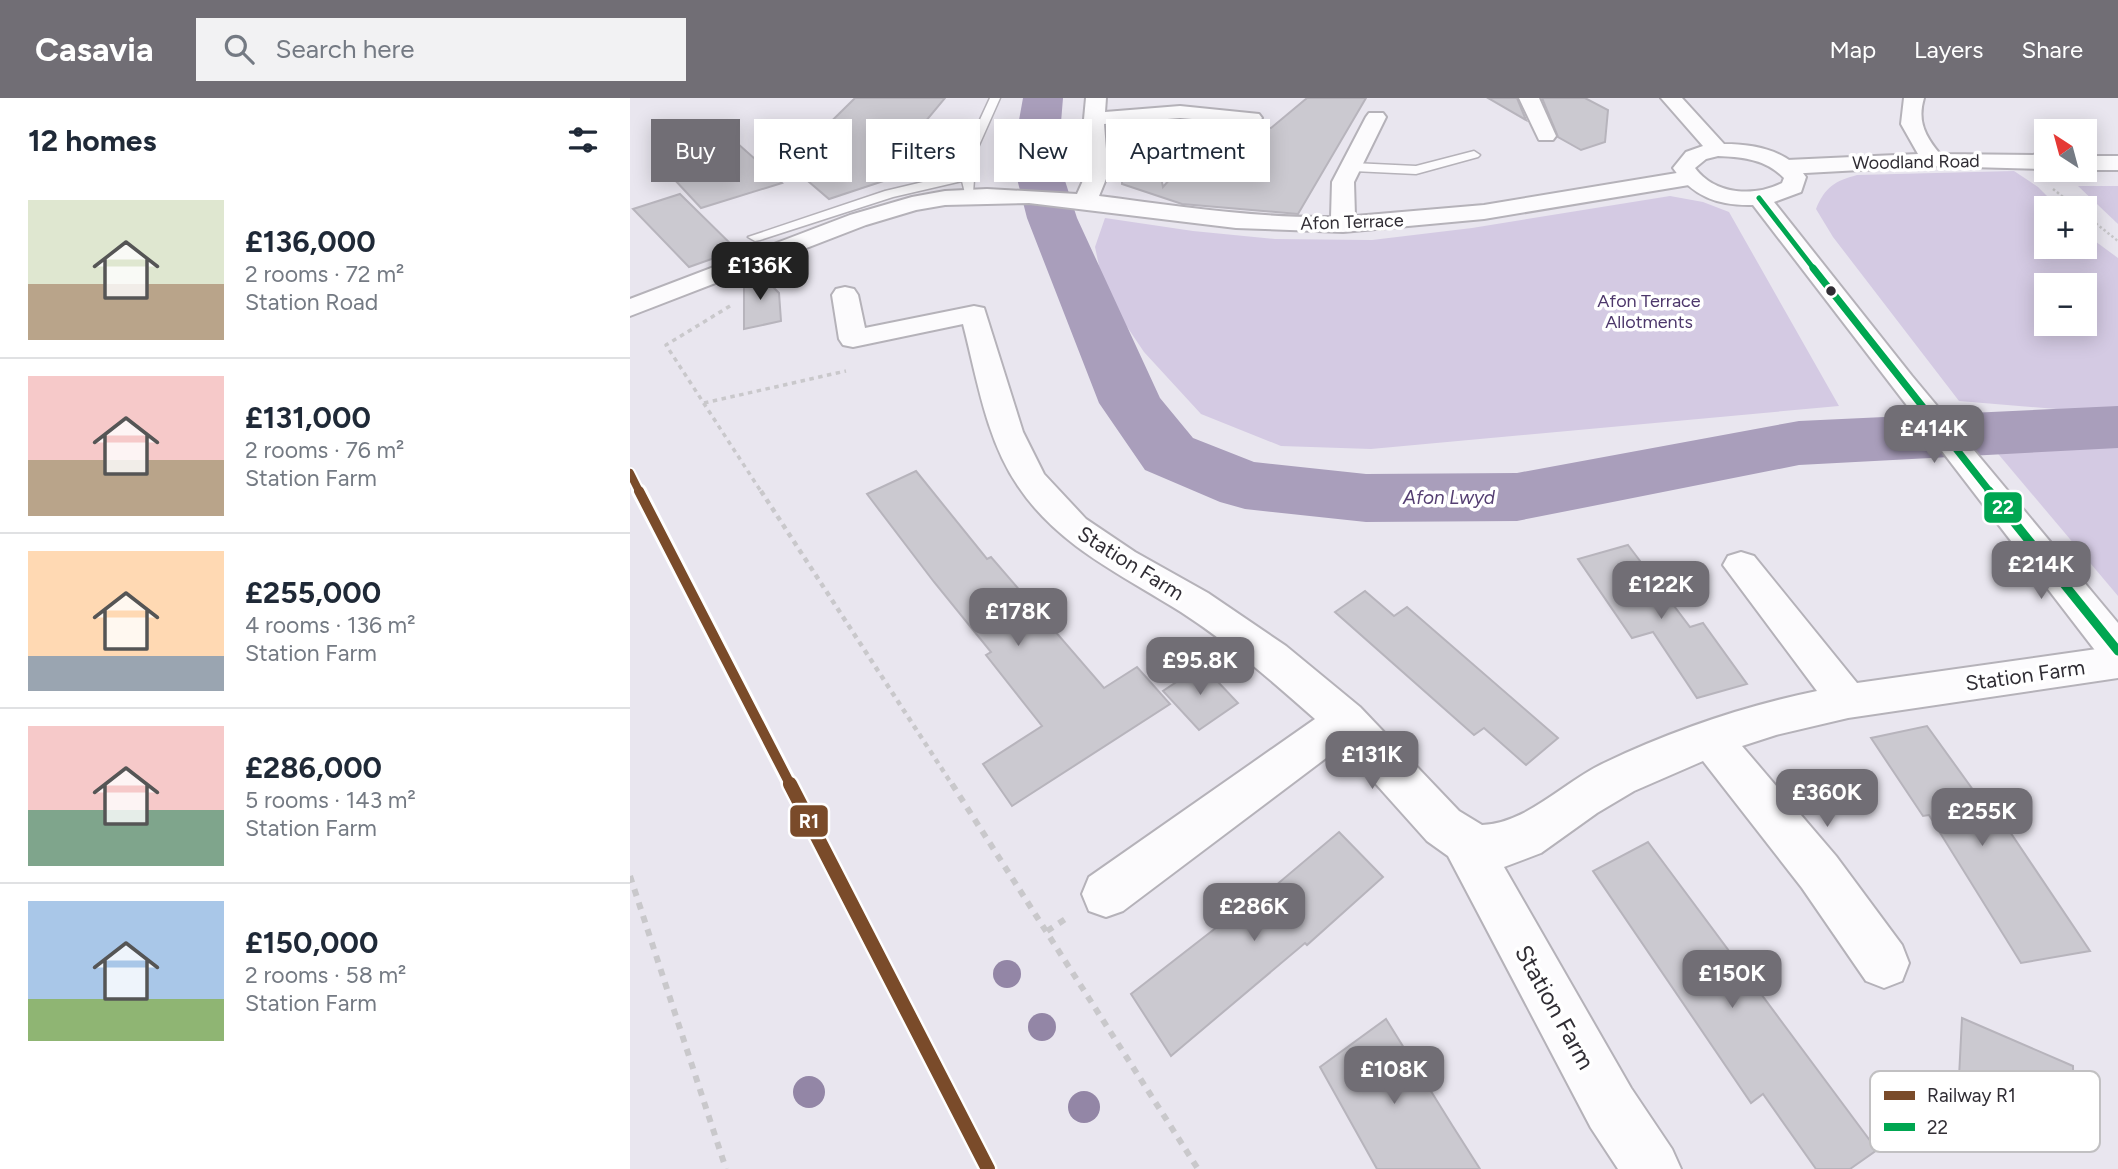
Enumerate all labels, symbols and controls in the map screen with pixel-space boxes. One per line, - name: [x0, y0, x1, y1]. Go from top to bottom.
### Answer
- search box: [196, 18, 686, 81]
- text: Casavia: [35, 30, 154, 69]
- icon: search: [220, 30, 258, 68]
- text: Search here: [276, 33, 415, 65]
- text: Map: [1829, 35, 1876, 64]
- text: Layers: [1914, 35, 1983, 64]
- text: Share: [2021, 35, 2083, 64]
- chip: Buy: [651, 119, 740, 182]
- chip: Rent: [754, 119, 852, 182]
- chip: Filters: [866, 119, 980, 182]
- chip: New: [994, 119, 1092, 182]
- chip: Apartment: [1106, 119, 1270, 182]
- north arrow: [2034, 119, 2096, 182]
- map controls: [2034, 119, 2097, 336]
- icon: filters: [564, 121, 602, 159]
- text: 12 homes: [28, 122, 156, 159]
- street label: Woodland Road: [1852, 150, 1980, 174]
- button: +: [2034, 196, 2097, 259]
- street label: Afon Terrace: [1300, 209, 1404, 235]
- text: £136,000: [245, 223, 376, 260]
- icon: home: [84, 228, 168, 312]
- pin: £136K: [711, 242, 809, 302]
- text: £136K: [728, 251, 792, 279]
- text: 2 rooms · 72 m²: [245, 260, 404, 288]
- button: −: [2034, 273, 2097, 336]
- unlabelled marker: [1824, 284, 1838, 298]
- text: Station Road: [245, 288, 378, 316]
- park label: Afon Terrace Allotments: [1597, 290, 1701, 333]
- text: £131,000: [245, 399, 371, 436]
- icon: home: [84, 404, 168, 488]
- pin: £414K: [1885, 406, 1983, 465]
- text: £414K: [1900, 414, 1968, 442]
- text: 2 rooms · 76 m²: [245, 436, 404, 464]
- text: Station Farm: [245, 464, 377, 492]
- water label: Afon Lwyd: [1402, 486, 1496, 509]
- line badge: 22: [1983, 491, 2023, 524]
- text: 22: [1992, 496, 2014, 519]
- street label: Station Farm: [1073, 521, 1189, 605]
- pin: £214K: [1992, 542, 2090, 601]
- text: £214K: [2008, 550, 2074, 578]
- pin: £122K: [1612, 561, 1710, 621]
- text: £122K: [1628, 570, 1694, 598]
- text: £255,000: [245, 574, 381, 611]
- icon: home: [84, 579, 168, 663]
- pin: £178K: [969, 588, 1067, 648]
- text: £178K: [985, 597, 1051, 625]
- text: 4 rooms · 136 m²: [245, 611, 416, 639]
- pin: £95.8K: [1143, 638, 1257, 697]
- text: Station Farm: [245, 639, 377, 667]
- text: £95.8K: [1162, 646, 1238, 674]
- street label: Station Farm: [1964, 654, 2086, 696]
- pin: £131K: [1323, 732, 1421, 791]
- text: £131K: [1341, 740, 1403, 768]
- text: £286,000: [245, 749, 382, 786]
- icon: home: [84, 754, 168, 838]
- pin: £360K: [1778, 770, 1876, 829]
- text: £360K: [1792, 778, 1862, 806]
- text: 5 rooms · 143 m²: [245, 786, 416, 814]
- pin: £255K: [1933, 788, 2031, 848]
- text: £255K: [1947, 797, 2017, 825]
- line badge: R1: [789, 804, 829, 838]
- text: R1: [799, 810, 819, 833]
- text: Station Farm: [245, 814, 377, 842]
- pin: £286K: [1205, 884, 1303, 943]
- text: £286K: [1219, 892, 1289, 920]
- text: £150,000: [245, 924, 378, 961]
- icon: home: [84, 929, 168, 1013]
- street label: Station Farm: [1509, 940, 1601, 1074]
- pin: £150K: [1683, 950, 1781, 1010]
- text: £150K: [1699, 959, 1765, 987]
- text: 2 rooms · 58 m²: [245, 961, 406, 989]
- text: Station Farm: [245, 989, 377, 1017]
- pin: £108K: [1345, 1046, 1443, 1106]
- text: £108K: [1360, 1055, 1428, 1083]
- legend: [1870, 1071, 2100, 1152]
- text: Railway R1: [1927, 1084, 2016, 1107]
- text: 22: [1927, 1116, 1948, 1139]

